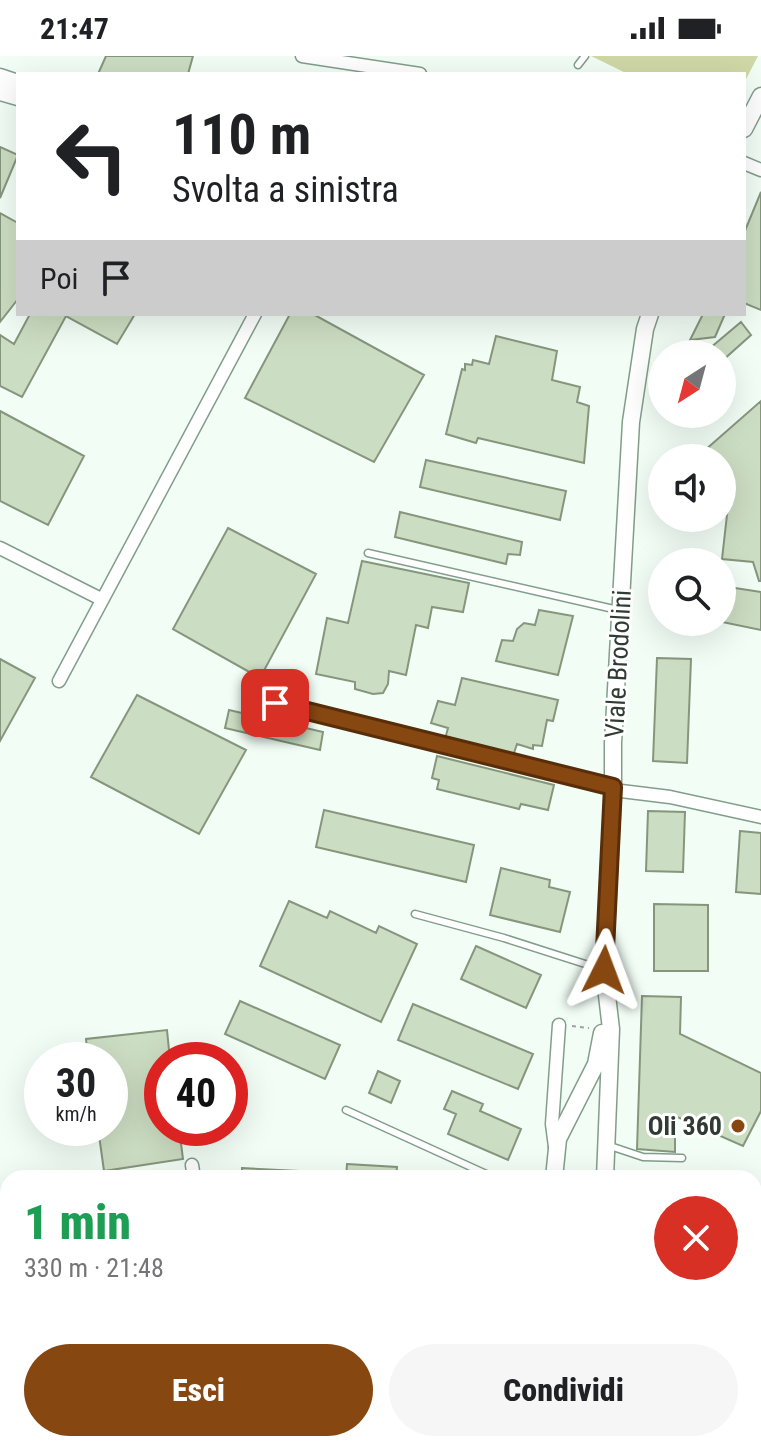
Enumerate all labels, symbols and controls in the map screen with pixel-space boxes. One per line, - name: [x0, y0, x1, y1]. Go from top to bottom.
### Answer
- text: 21:47: [40, 11, 109, 46]
- text: 110 m: [172, 102, 311, 168]
- icon: left: [40, 104, 144, 208]
- text: Svolta a sinistra: [172, 169, 399, 211]
- icon: arrive: [94, 256, 138, 300]
- text: Poi: [40, 261, 78, 296]
- north arrow: [648, 340, 736, 428]
- map controls: [648, 340, 736, 636]
- button: sound: [648, 444, 736, 532]
- button: search: [648, 548, 736, 636]
- street label: Viale Brodolini: [599, 589, 637, 739]
- pin: [241, 669, 309, 737]
- icon: arrive: [253, 681, 297, 725]
- position arrow: [562, 928, 646, 1012]
- speed limit sign: 40: [144, 1042, 248, 1146]
- text: 30: [56, 1060, 96, 1107]
- text: km/h: [55, 1102, 97, 1126]
- place label: Oli 360: [648, 1111, 722, 1141]
- marker: Oli 360: [729, 1117, 747, 1135]
- text: 1 min: [24, 1194, 131, 1251]
- button: close: [654, 1196, 738, 1280]
- text: 330 m · 21:48: [24, 1253, 164, 1283]
- button: Esci: [24, 1344, 373, 1436]
- button: Condividi: [389, 1344, 738, 1436]

